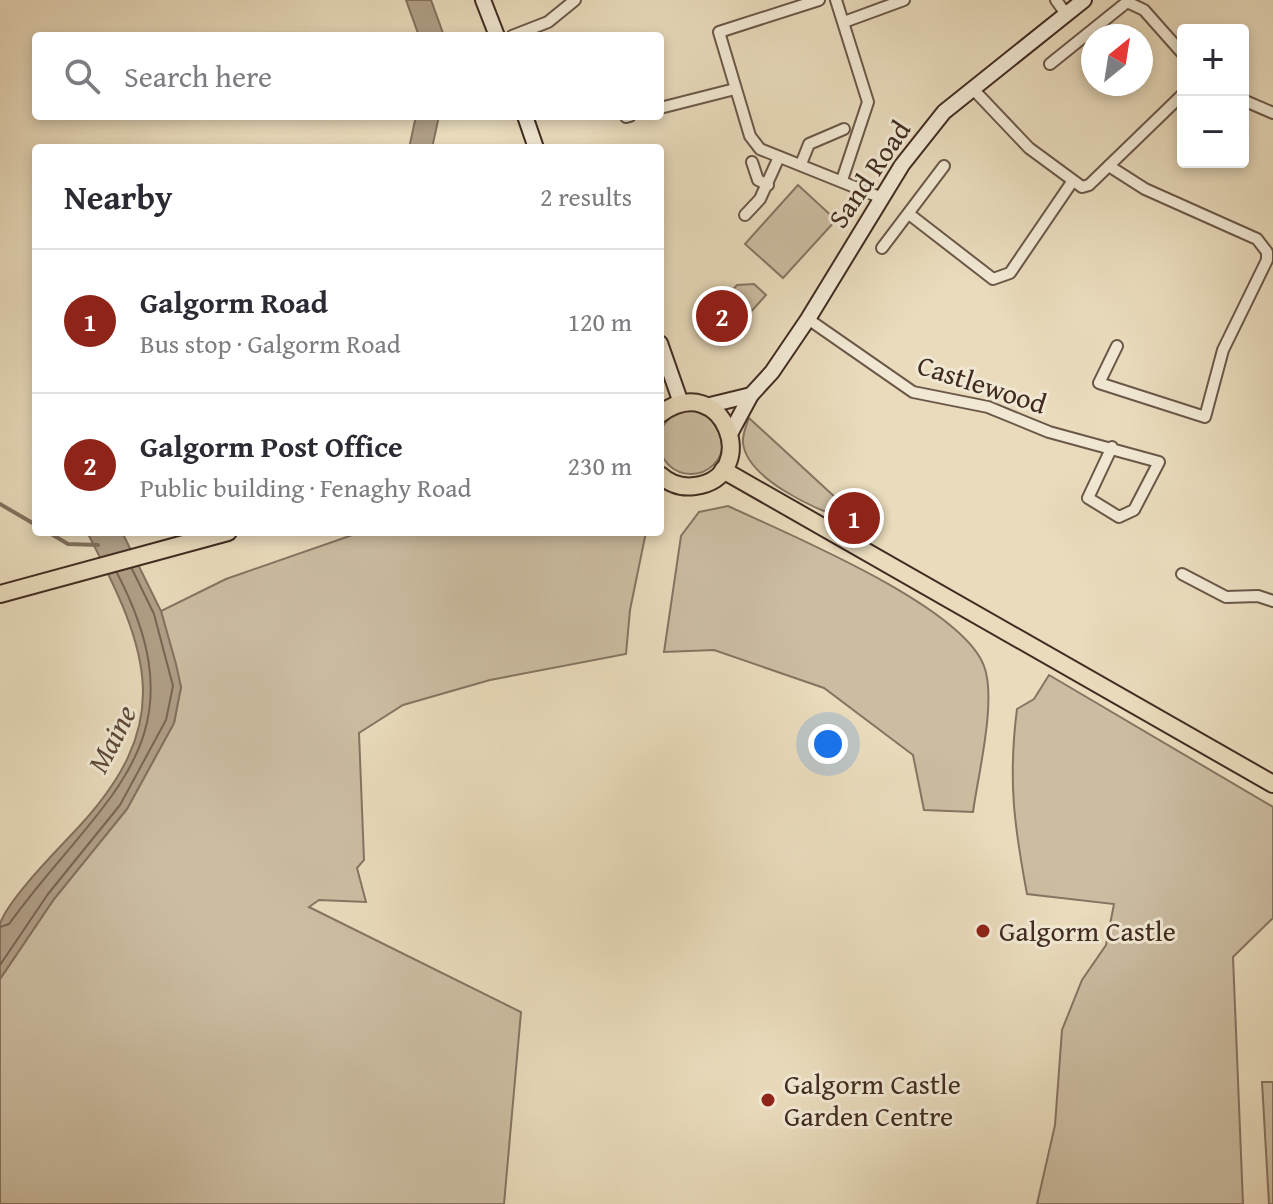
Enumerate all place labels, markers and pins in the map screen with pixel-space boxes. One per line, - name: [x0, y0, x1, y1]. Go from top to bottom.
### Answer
- pin: 2: [696, 286, 748, 346]
- pin: 1: [828, 488, 880, 548]
- place label: Galgorm Castle: [999, 910, 1176, 951]
- marker: Galgorm Castle: [974, 922, 992, 940]
- place label: Galgorm Castle Garden Centre: [784, 1063, 961, 1136]
- marker: Galgorm Castle Garden Centre: [759, 1091, 777, 1109]

